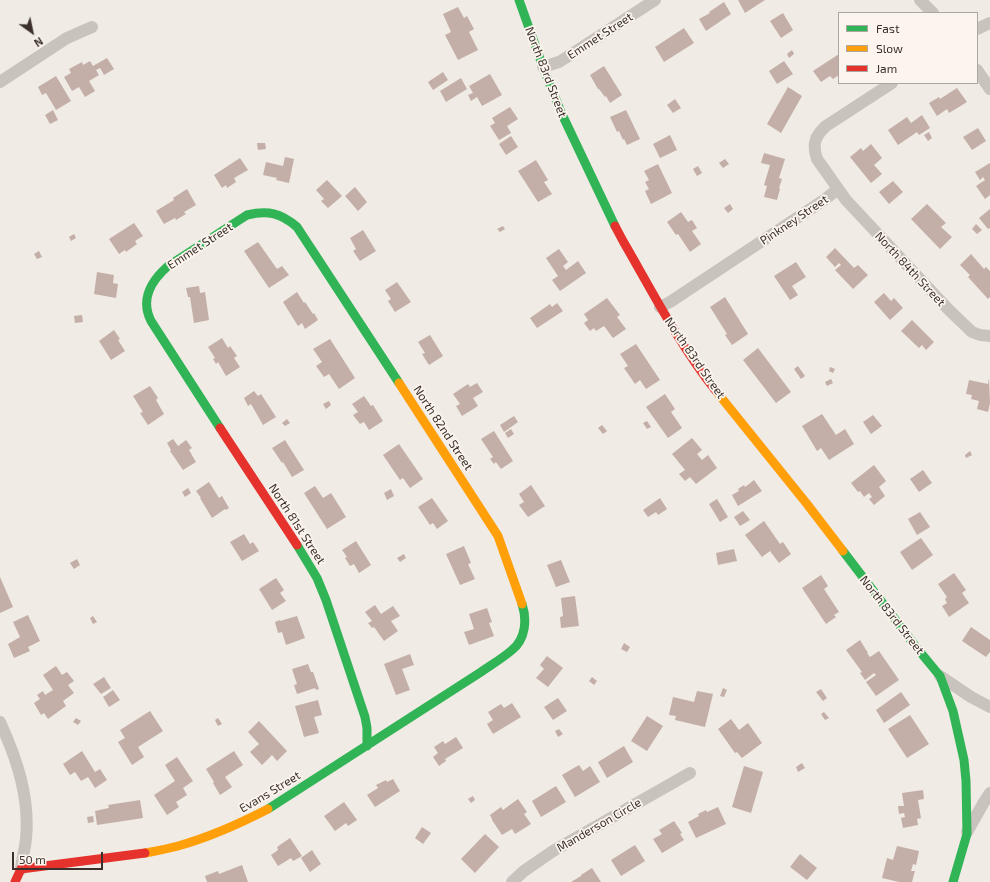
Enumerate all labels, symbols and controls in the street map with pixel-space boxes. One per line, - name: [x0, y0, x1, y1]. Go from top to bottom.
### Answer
- street label: Emmet Street: [565, 10, 635, 62]
- north arrow: [12, 12, 52, 52]
- legend: [838, 12, 978, 84]
- text: Fast: [876, 21, 899, 35]
- street label: North 83rd Street: [522, 25, 570, 119]
- text: N: [32, 35, 46, 50]
- text: Slow: [876, 41, 903, 55]
- text: Jam: [876, 61, 897, 75]
- street label: Pinkney Street: [757, 192, 831, 248]
- street label: Emmet Street: [165, 220, 235, 272]
- street label: North 84th Street: [872, 229, 948, 309]
- street label: North 83rd Street: [662, 315, 728, 401]
- street label: North 82nd Street: [410, 383, 476, 473]
- street label: North 81st Street: [266, 481, 328, 567]
- street label: North 83rd Street: [857, 573, 927, 657]
- street label: Evans Street: [237, 768, 303, 816]
- street label: Manderson Circle: [554, 795, 644, 855]
- scale bar: [14, 844, 105, 870]
- text: 50 m: [19, 852, 46, 866]

